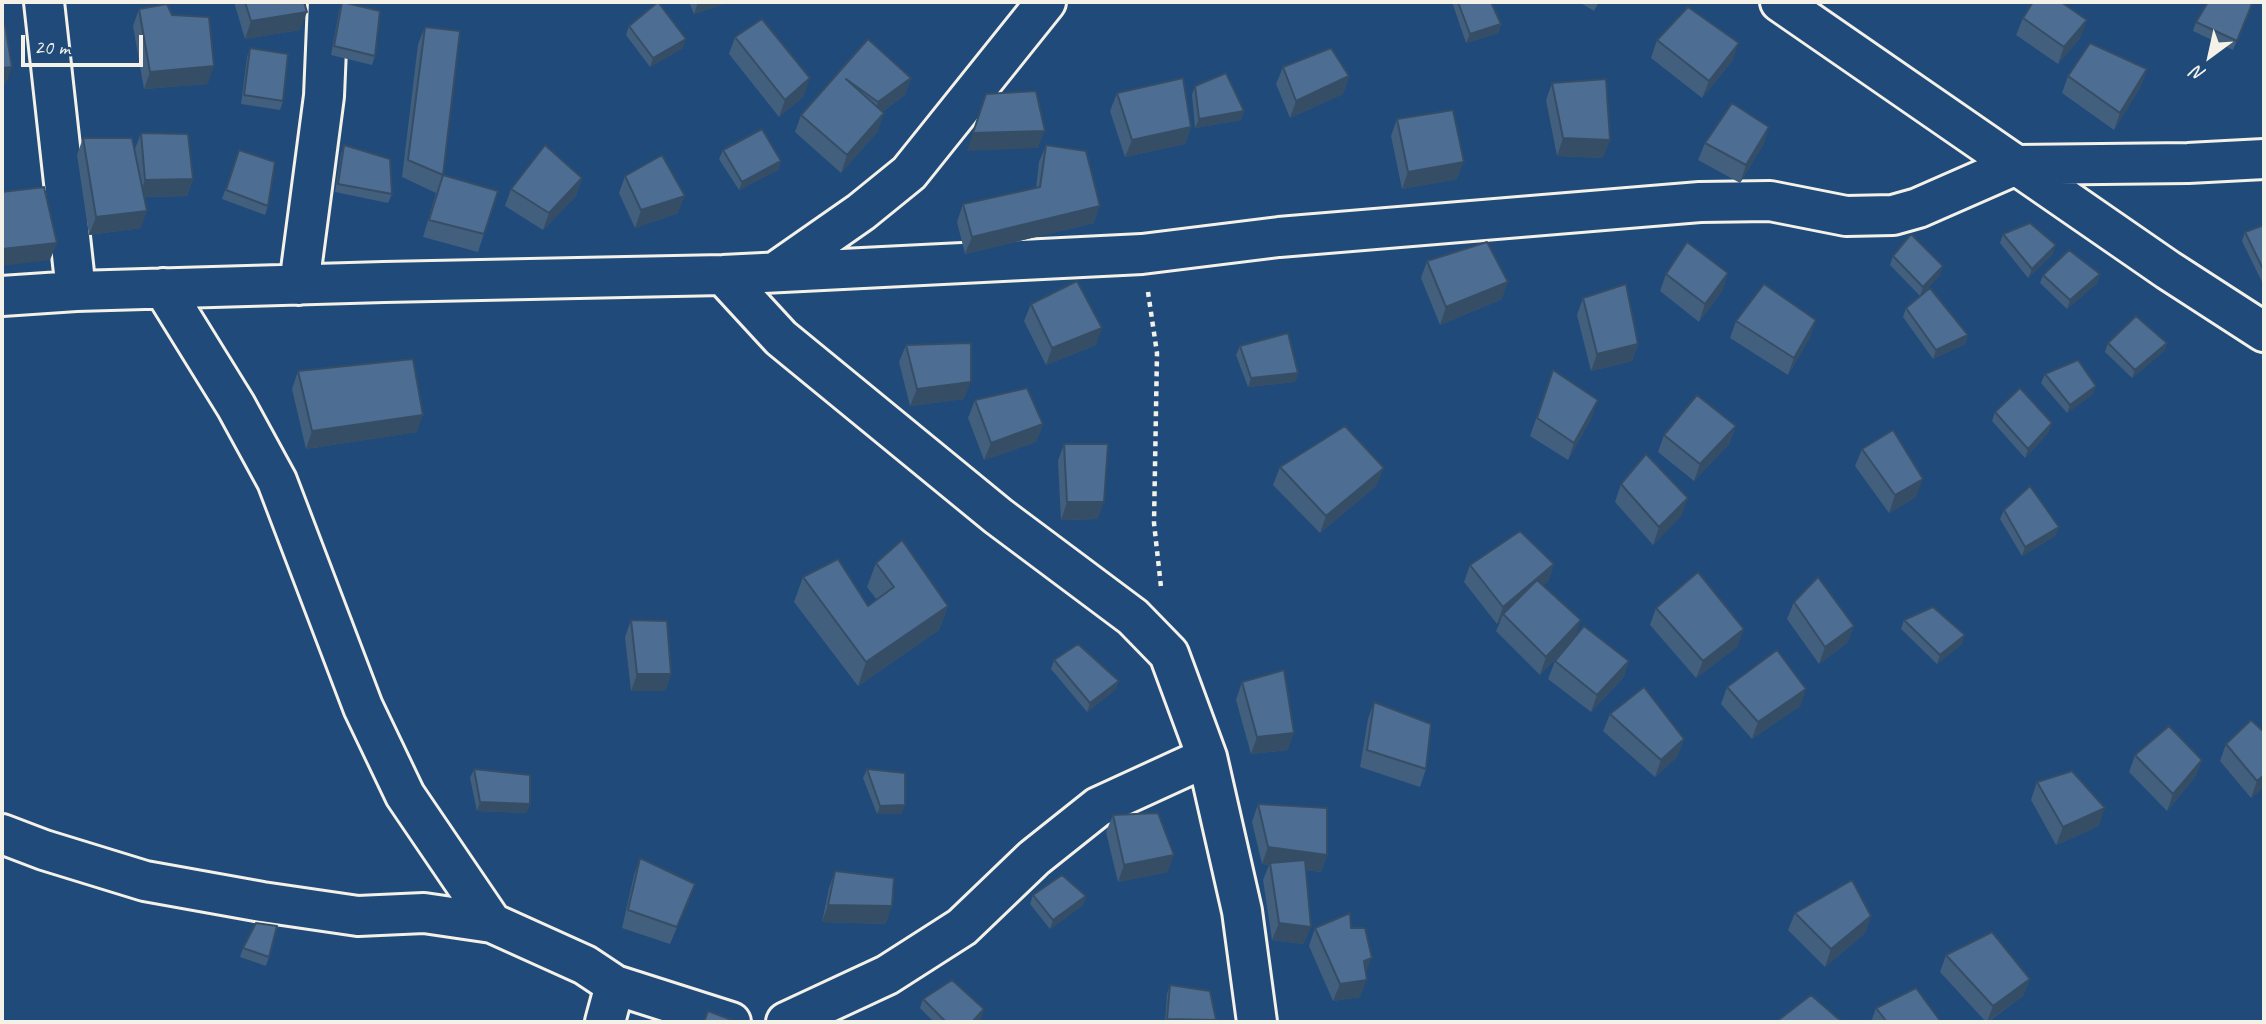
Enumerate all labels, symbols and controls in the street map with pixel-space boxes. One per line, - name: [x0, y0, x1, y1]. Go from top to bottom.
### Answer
- scale bar: [24, 21, 147, 65]
- north arrow: [2175, 21, 2245, 91]
- text: 20 m: [34, 34, 70, 60]
- text: N: [2187, 60, 2210, 87]

